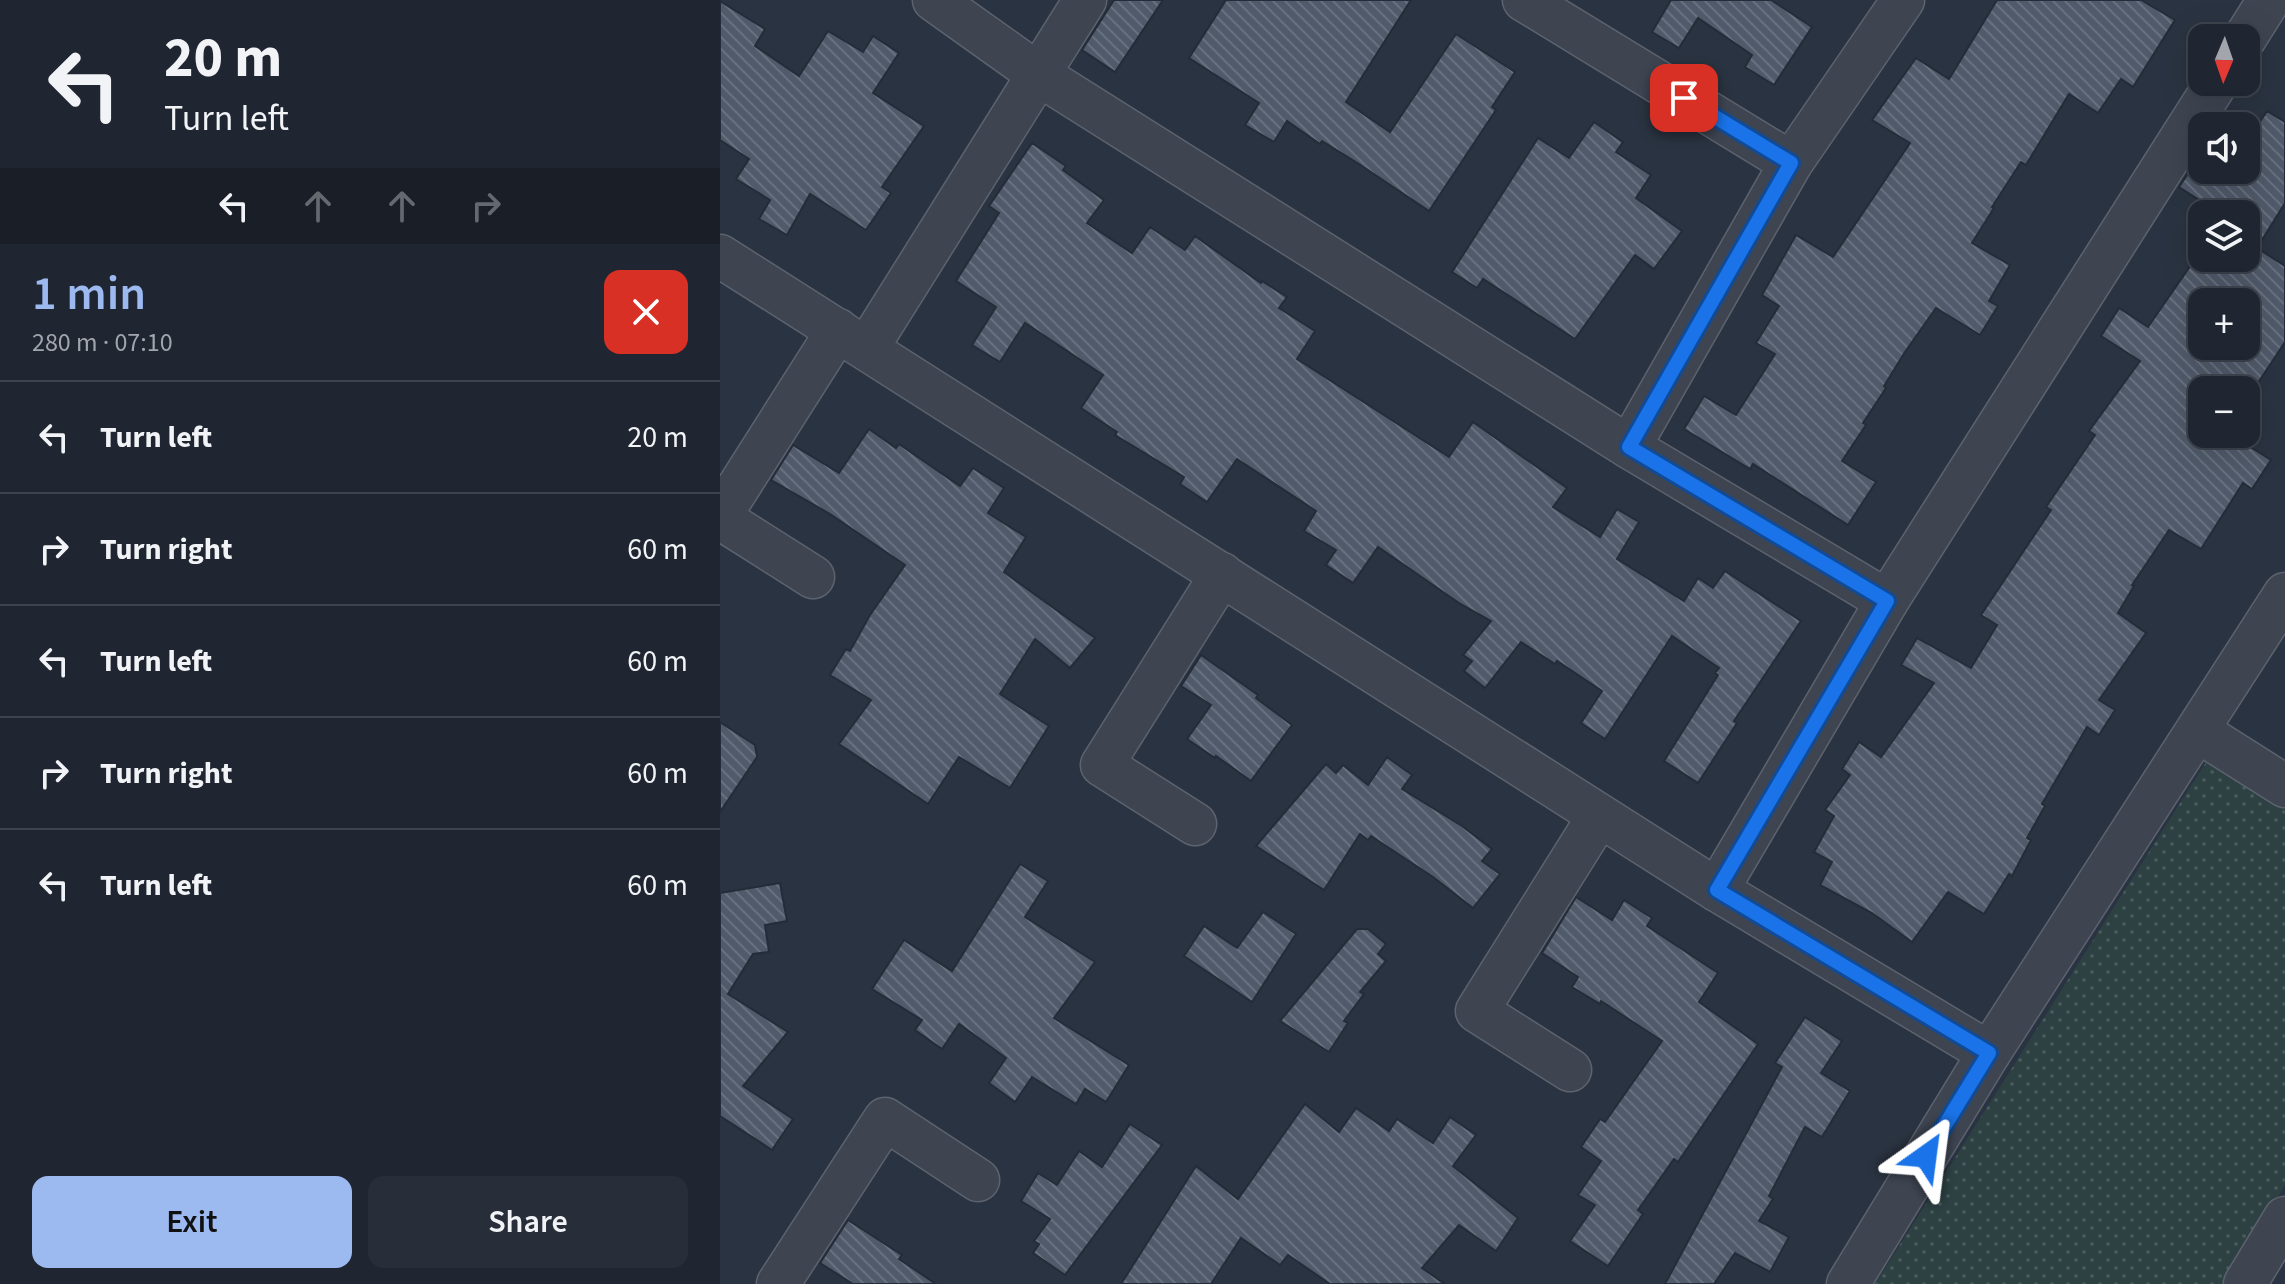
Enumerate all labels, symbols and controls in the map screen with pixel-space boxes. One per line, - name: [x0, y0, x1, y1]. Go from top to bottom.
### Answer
- text: 20 m: [164, 19, 282, 98]
- north arrow: [2188, 24, 2260, 96]
- map controls: [2188, 24, 2260, 448]
- icon: left: [32, 32, 136, 136]
- pin: [1650, 64, 1718, 132]
- icon: arrive: [1662, 76, 1706, 120]
- text: Turn left: [164, 93, 289, 144]
- button: sound: [2188, 112, 2260, 184]
- icon: left: [212, 184, 256, 228]
- icon: ahead: [296, 184, 340, 228]
- icon: ahead: [380, 184, 424, 228]
- icon: right: [464, 184, 508, 228]
- button: layers: [2188, 200, 2260, 272]
- text: 1 min: [32, 260, 146, 328]
- button: close: [604, 270, 688, 354]
- button: +: [2188, 288, 2260, 360]
- text: 280 m · 07:10: [32, 324, 173, 361]
- button: −: [2188, 376, 2260, 448]
- icon: left: [32, 415, 76, 459]
- text: Turn left: [100, 416, 212, 459]
- text: 20 m: [627, 416, 688, 459]
- icon: right: [32, 527, 76, 571]
- text: Turn right: [100, 528, 232, 571]
- text: 60 m: [627, 528, 688, 571]
- icon: left: [32, 639, 76, 683]
- text: Turn left: [100, 640, 212, 683]
- text: 60 m: [627, 640, 688, 683]
- icon: right: [32, 751, 76, 795]
- text: Turn right: [100, 752, 232, 795]
- text: 60 m: [627, 752, 688, 795]
- icon: left: [32, 863, 76, 907]
- text: Turn left: [100, 864, 212, 907]
- text: 60 m: [627, 864, 688, 907]
- position arrow: [1884, 1114, 1968, 1198]
- button: Exit: [32, 1176, 352, 1268]
- button: Share: [368, 1176, 688, 1268]

